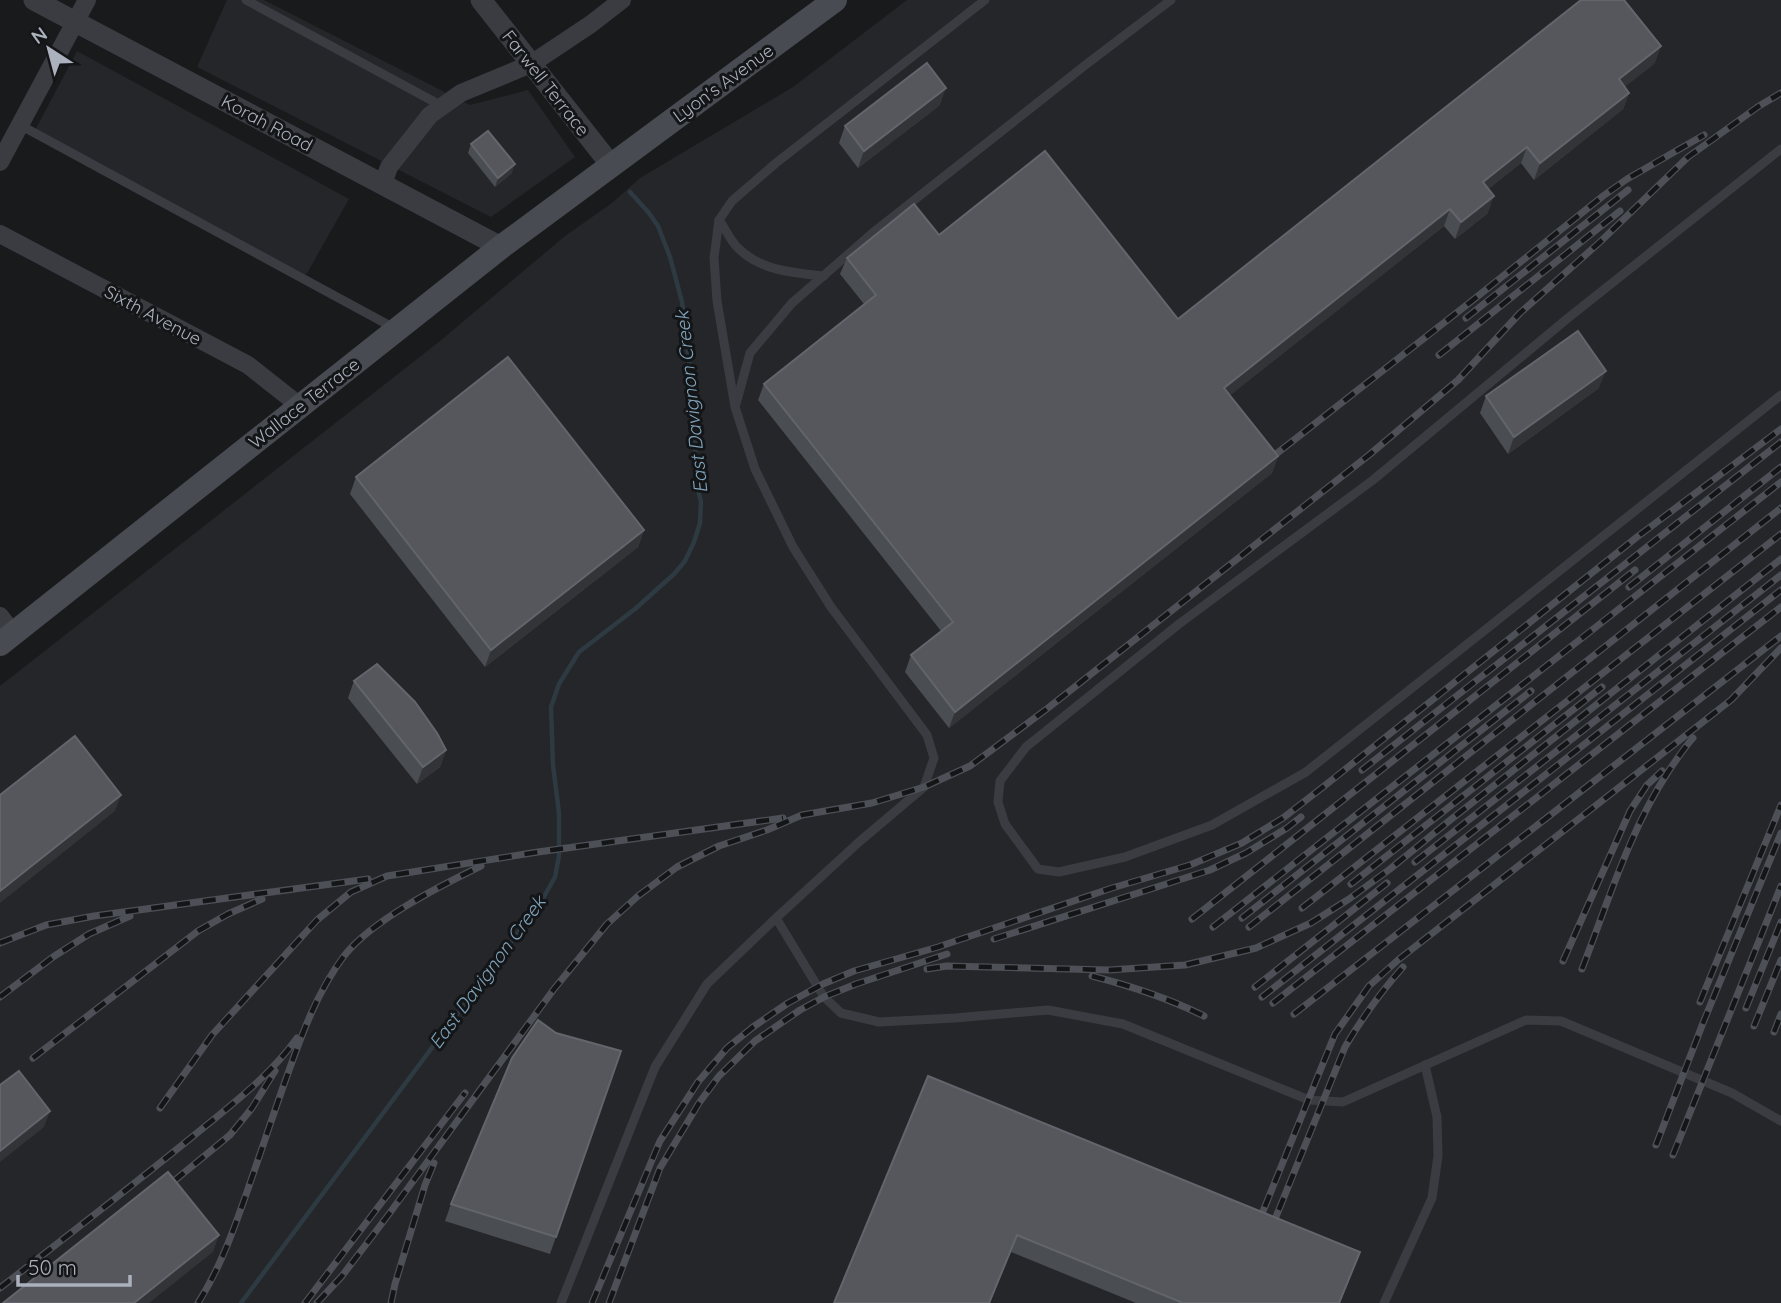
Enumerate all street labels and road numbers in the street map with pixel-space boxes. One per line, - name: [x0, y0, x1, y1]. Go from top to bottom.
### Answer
- street label: Farwell Terrace: [497, 25, 595, 141]
- street label: Lyon's Avenue: [668, 39, 778, 127]
- street label: Korah Road: [217, 89, 317, 157]
- street label: Sixth Avenue: [101, 280, 205, 350]
- street label: Wallace Terrace: [244, 352, 364, 454]

